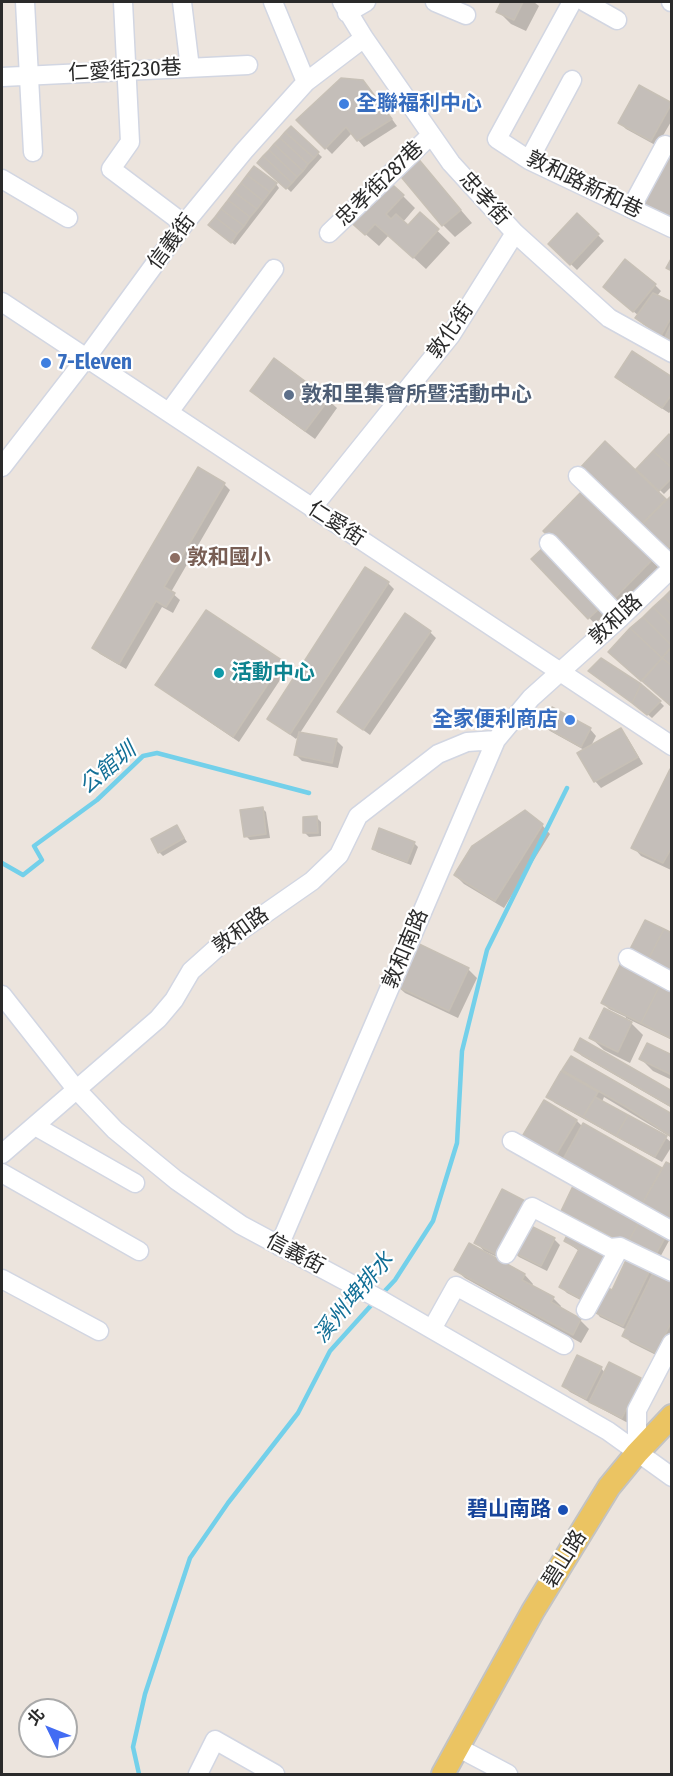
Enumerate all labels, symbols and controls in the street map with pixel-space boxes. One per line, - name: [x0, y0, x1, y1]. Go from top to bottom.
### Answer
- street label: 仁愛街230巷: [68, 55, 182, 87]
- place label: 全聯福利中心: [356, 91, 482, 117]
- marker: 全聯福利中心: [337, 97, 351, 111]
- street label: 忠孝街287巷: [331, 136, 429, 232]
- street label: 敦和路新和巷: [522, 146, 646, 224]
- street label: 忠孝街: [454, 167, 514, 231]
- street label: 信義街: [143, 209, 201, 275]
- street label: 敦化街: [423, 298, 479, 364]
- place label: 7-Eleven: [58, 350, 132, 376]
- marker: 7-Eleven: [39, 356, 53, 370]
- place label: 敦和里集會所暨活動中心: [301, 382, 532, 408]
- marker: 敦和里集會所暨活動中心: [282, 388, 296, 402]
- street label: 仁愛街: [303, 496, 369, 552]
- place label: 敦和國小: [187, 545, 271, 571]
- marker: 敦和國小: [168, 551, 182, 565]
- street label: 敦和路: [584, 589, 648, 651]
- place label: 活動中心: [231, 660, 315, 686]
- marker: 活動中心: [212, 666, 226, 680]
- place label: 全家便利商店: [432, 707, 558, 733]
- marker: 全家便利商店: [563, 713, 577, 727]
- water label: 公館圳: [74, 738, 142, 800]
- street label: 敦和路: [208, 902, 274, 960]
- street label: 敦和南路: [378, 905, 434, 993]
- street label: 信義街: [261, 1228, 329, 1280]
- water label: 溪州埤排水: [309, 1247, 399, 1349]
- place label: 碧山南路: [467, 1497, 551, 1523]
- marker: 碧山南路: [556, 1503, 570, 1517]
- street label: 碧山路: [538, 1526, 592, 1592]
- north arrow: [18, 1698, 78, 1758]
- text: 北: [24, 1704, 48, 1729]

